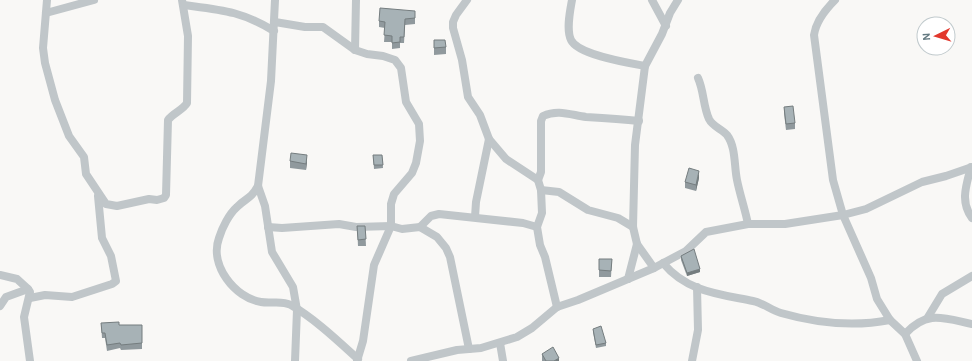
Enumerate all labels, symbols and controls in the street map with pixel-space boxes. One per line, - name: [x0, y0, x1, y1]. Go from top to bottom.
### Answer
- north arrow: [916, 16, 956, 56]
- text: N: [921, 33, 932, 41]

